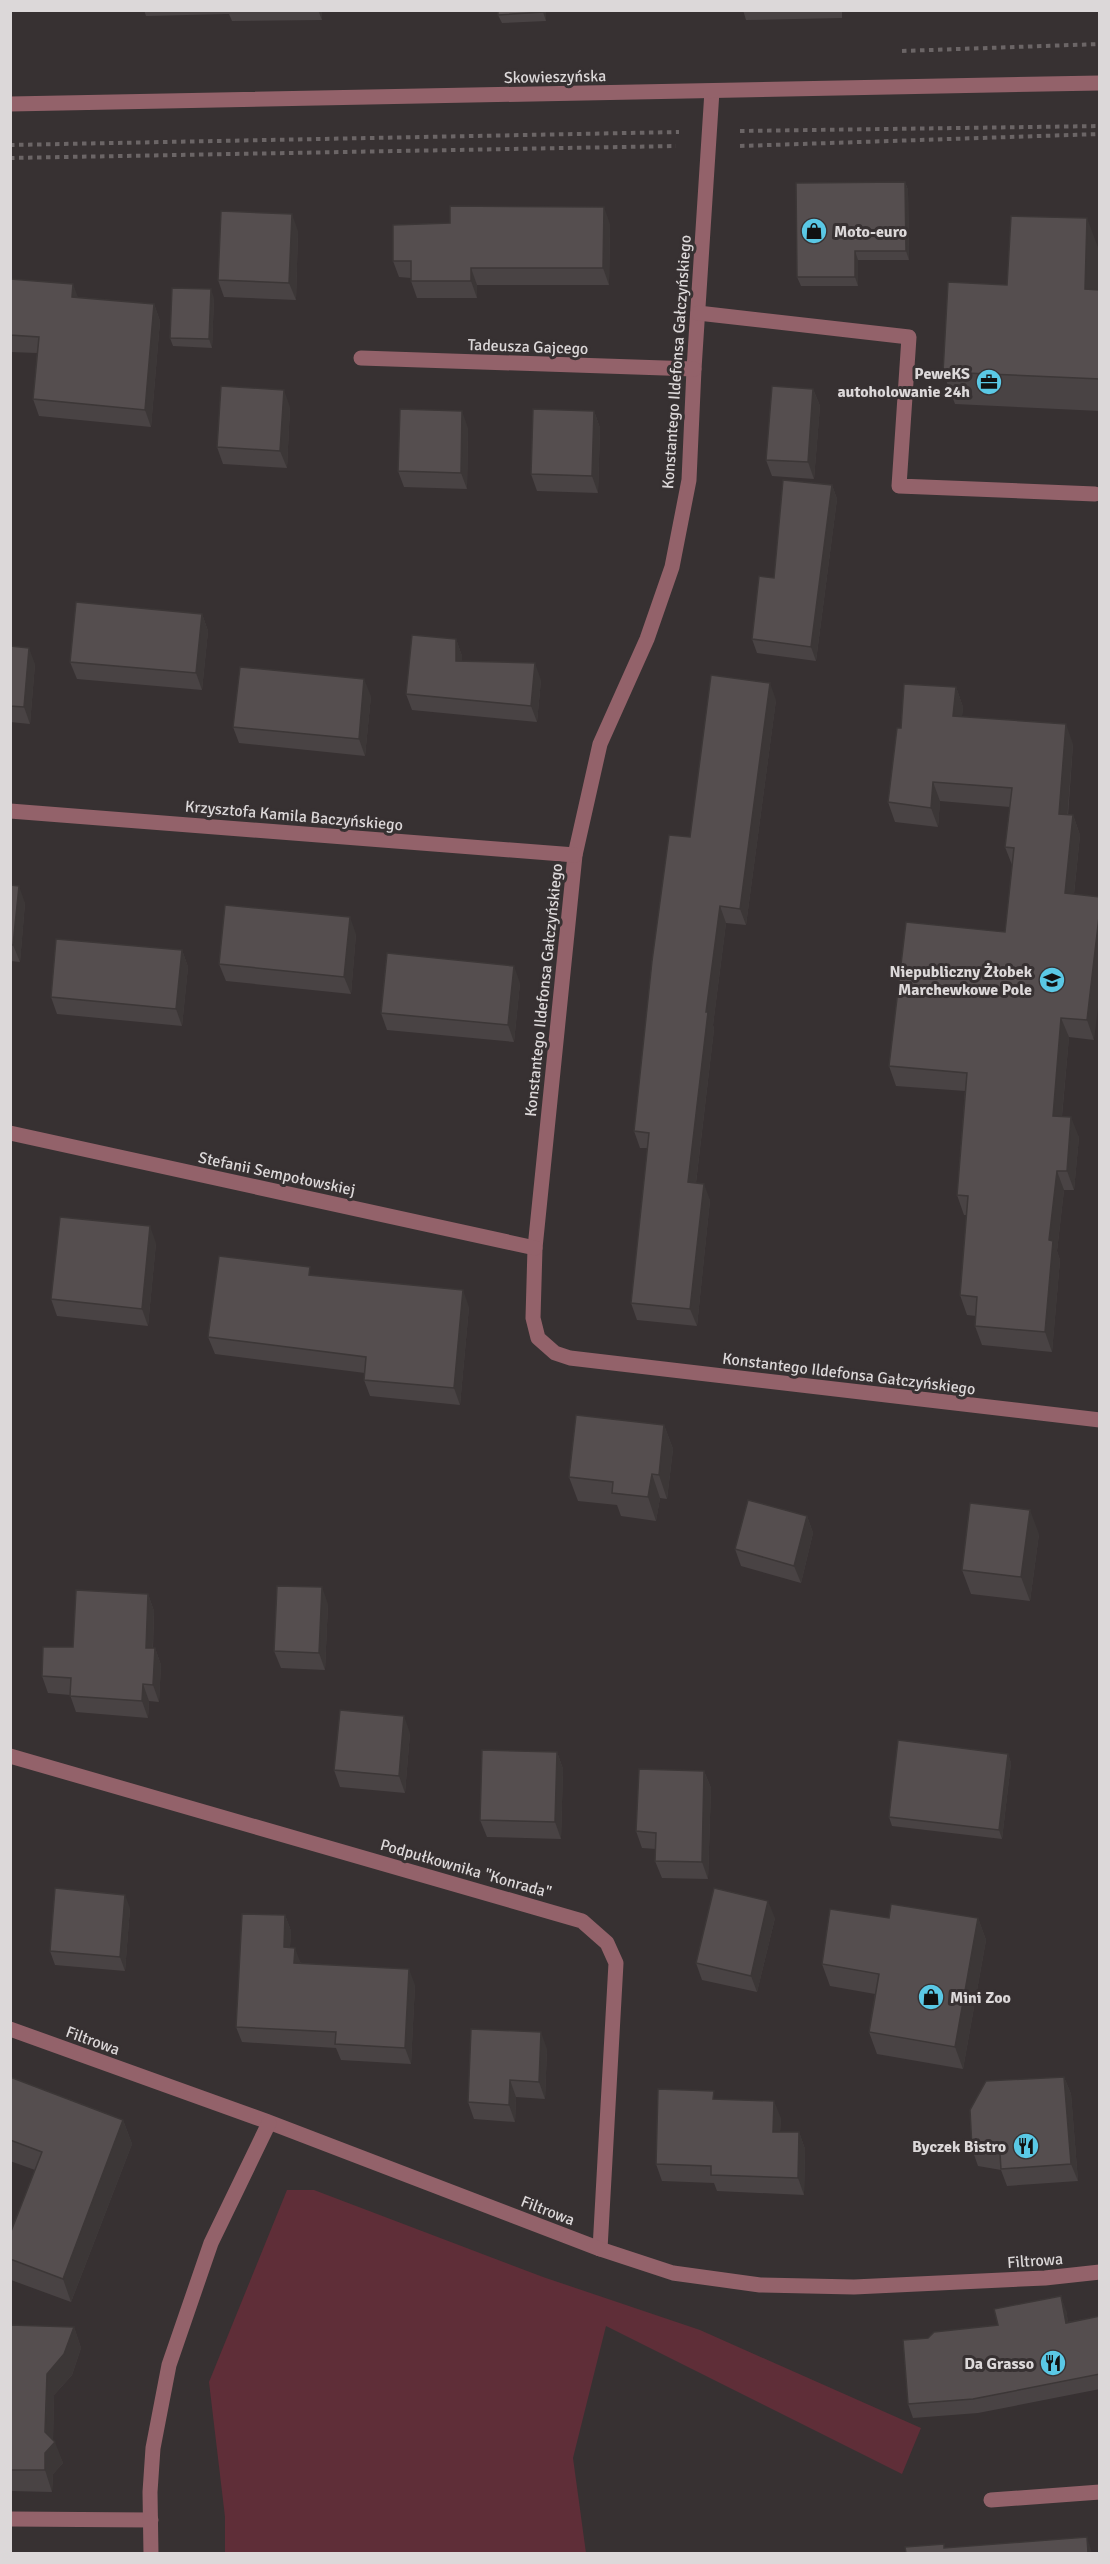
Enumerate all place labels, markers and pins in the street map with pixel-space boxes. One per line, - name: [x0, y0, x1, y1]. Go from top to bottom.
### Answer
- shop icon: Moto-euro: [799, 216, 829, 246]
- place label: Moto-euro: [834, 222, 907, 242]
- place label: PeweKS autoholowanie 24h: [837, 364, 970, 402]
- office icon: PeweKS autoholowanie 24h: [974, 367, 1004, 397]
- place label: Niepubliczny Żłobek Marchewkowe Pole: [889, 962, 1033, 1000]
- school or university icon: Niepubliczny Żłobek Marchewkowe Pole: [1037, 965, 1067, 995]
- shop icon: Mini Zoo: [916, 1982, 946, 2012]
- place label: Mini Zoo: [950, 1988, 1011, 2008]
- restaurant icon: Byczek Bistro: [1011, 2131, 1041, 2161]
- place label: Byczek Bistro: [912, 2137, 1006, 2157]
- restaurant icon: Da Grasso: [1038, 2348, 1068, 2378]
- place label: Da Grasso: [964, 2354, 1034, 2374]

